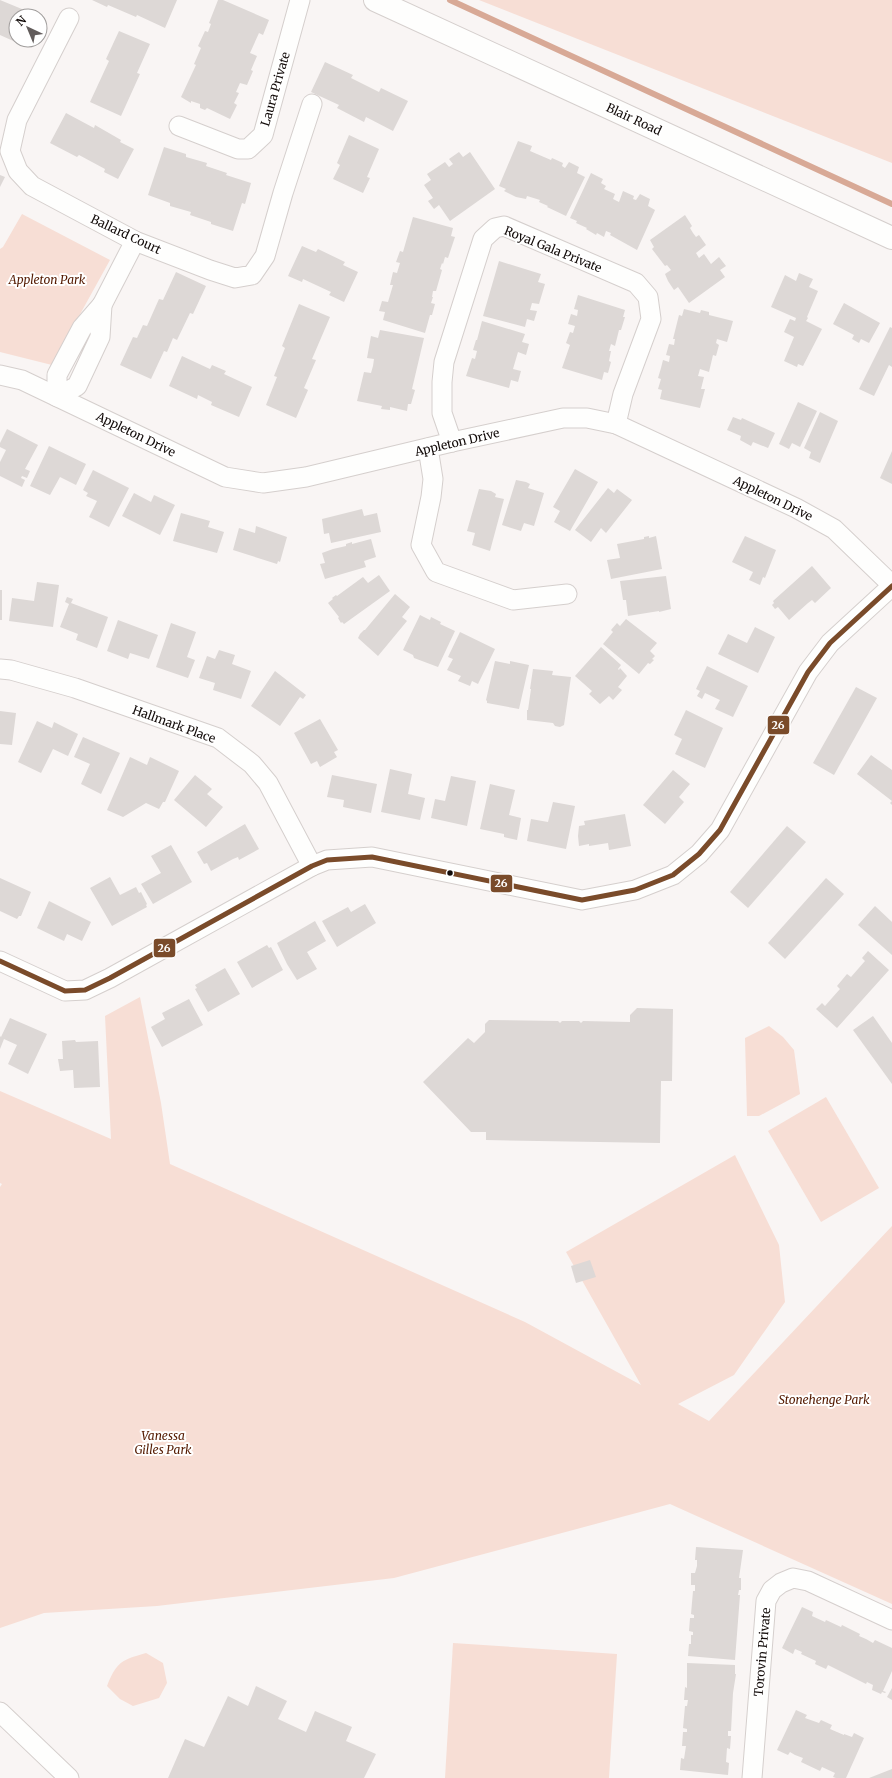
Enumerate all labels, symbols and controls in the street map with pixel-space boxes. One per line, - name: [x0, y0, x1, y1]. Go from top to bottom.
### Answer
- north arrow: [8, 8, 48, 48]
- text: N: [13, 13, 29, 29]
- street label: Laura Private: [257, 50, 293, 128]
- street label: Blair Road: [604, 100, 664, 138]
- street label: Ballard Court: [88, 211, 164, 257]
- street label: Royal Gala Private: [502, 223, 604, 275]
- park label: Appleton Park: [8, 272, 86, 287]
- street label: Appleton Drive: [93, 408, 178, 460]
- street label: Appleton Drive: [412, 425, 501, 459]
- street label: Appleton Drive: [730, 472, 815, 524]
- street label: Hallmark Place: [130, 702, 218, 746]
- line badge: 26: [767, 715, 790, 735]
- text: 26: [771, 718, 785, 732]
- unlabelled marker: [445, 868, 455, 878]
- line badge: 26: [490, 874, 513, 893]
- text: 26: [494, 876, 508, 890]
- line badge: 26: [153, 938, 176, 958]
- text: 26: [157, 941, 171, 955]
- park label: Stonehenge Park: [778, 1392, 870, 1407]
- park label: Vanessa Gilles Park: [134, 1428, 192, 1457]
- street label: Torovin Private: [751, 1607, 773, 1697]

